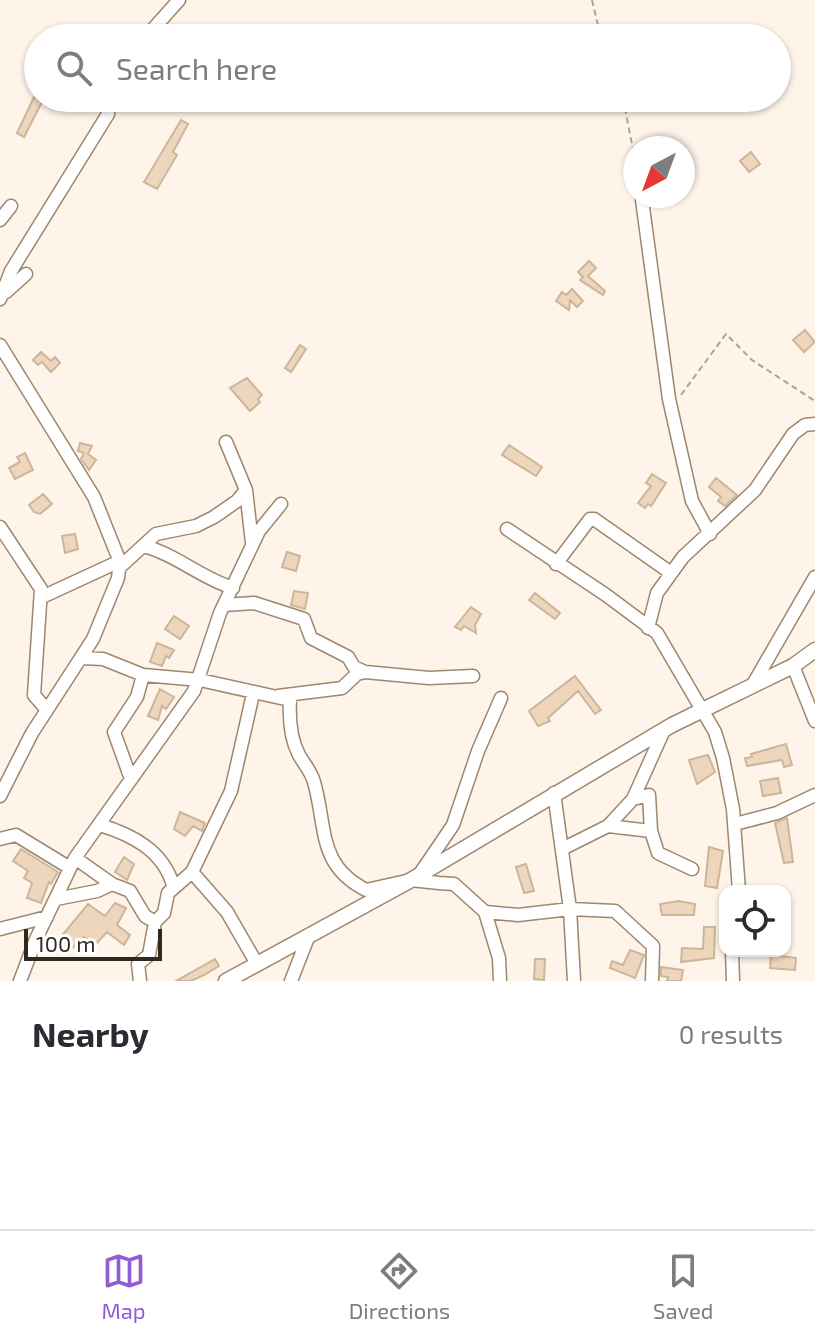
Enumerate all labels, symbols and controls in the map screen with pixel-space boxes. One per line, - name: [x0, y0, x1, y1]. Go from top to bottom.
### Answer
- search box: [24, 24, 791, 112]
- icon: search: [52, 46, 96, 90]
- text: Search here: [116, 50, 277, 86]
- north arrow: [623, 136, 695, 208]
- map controls: [719, 885, 791, 957]
- button: locate: [719, 885, 791, 957]
- scale bar: [24, 925, 162, 961]
- text: 100 m: [36, 930, 95, 956]
- text: Nearby: [32, 1013, 149, 1054]
- text: 0 results: [679, 1018, 783, 1049]
- tab: Map: [102, 1249, 146, 1323]
- tab: Directions: [349, 1249, 450, 1323]
- tab: Saved: [653, 1249, 713, 1323]

